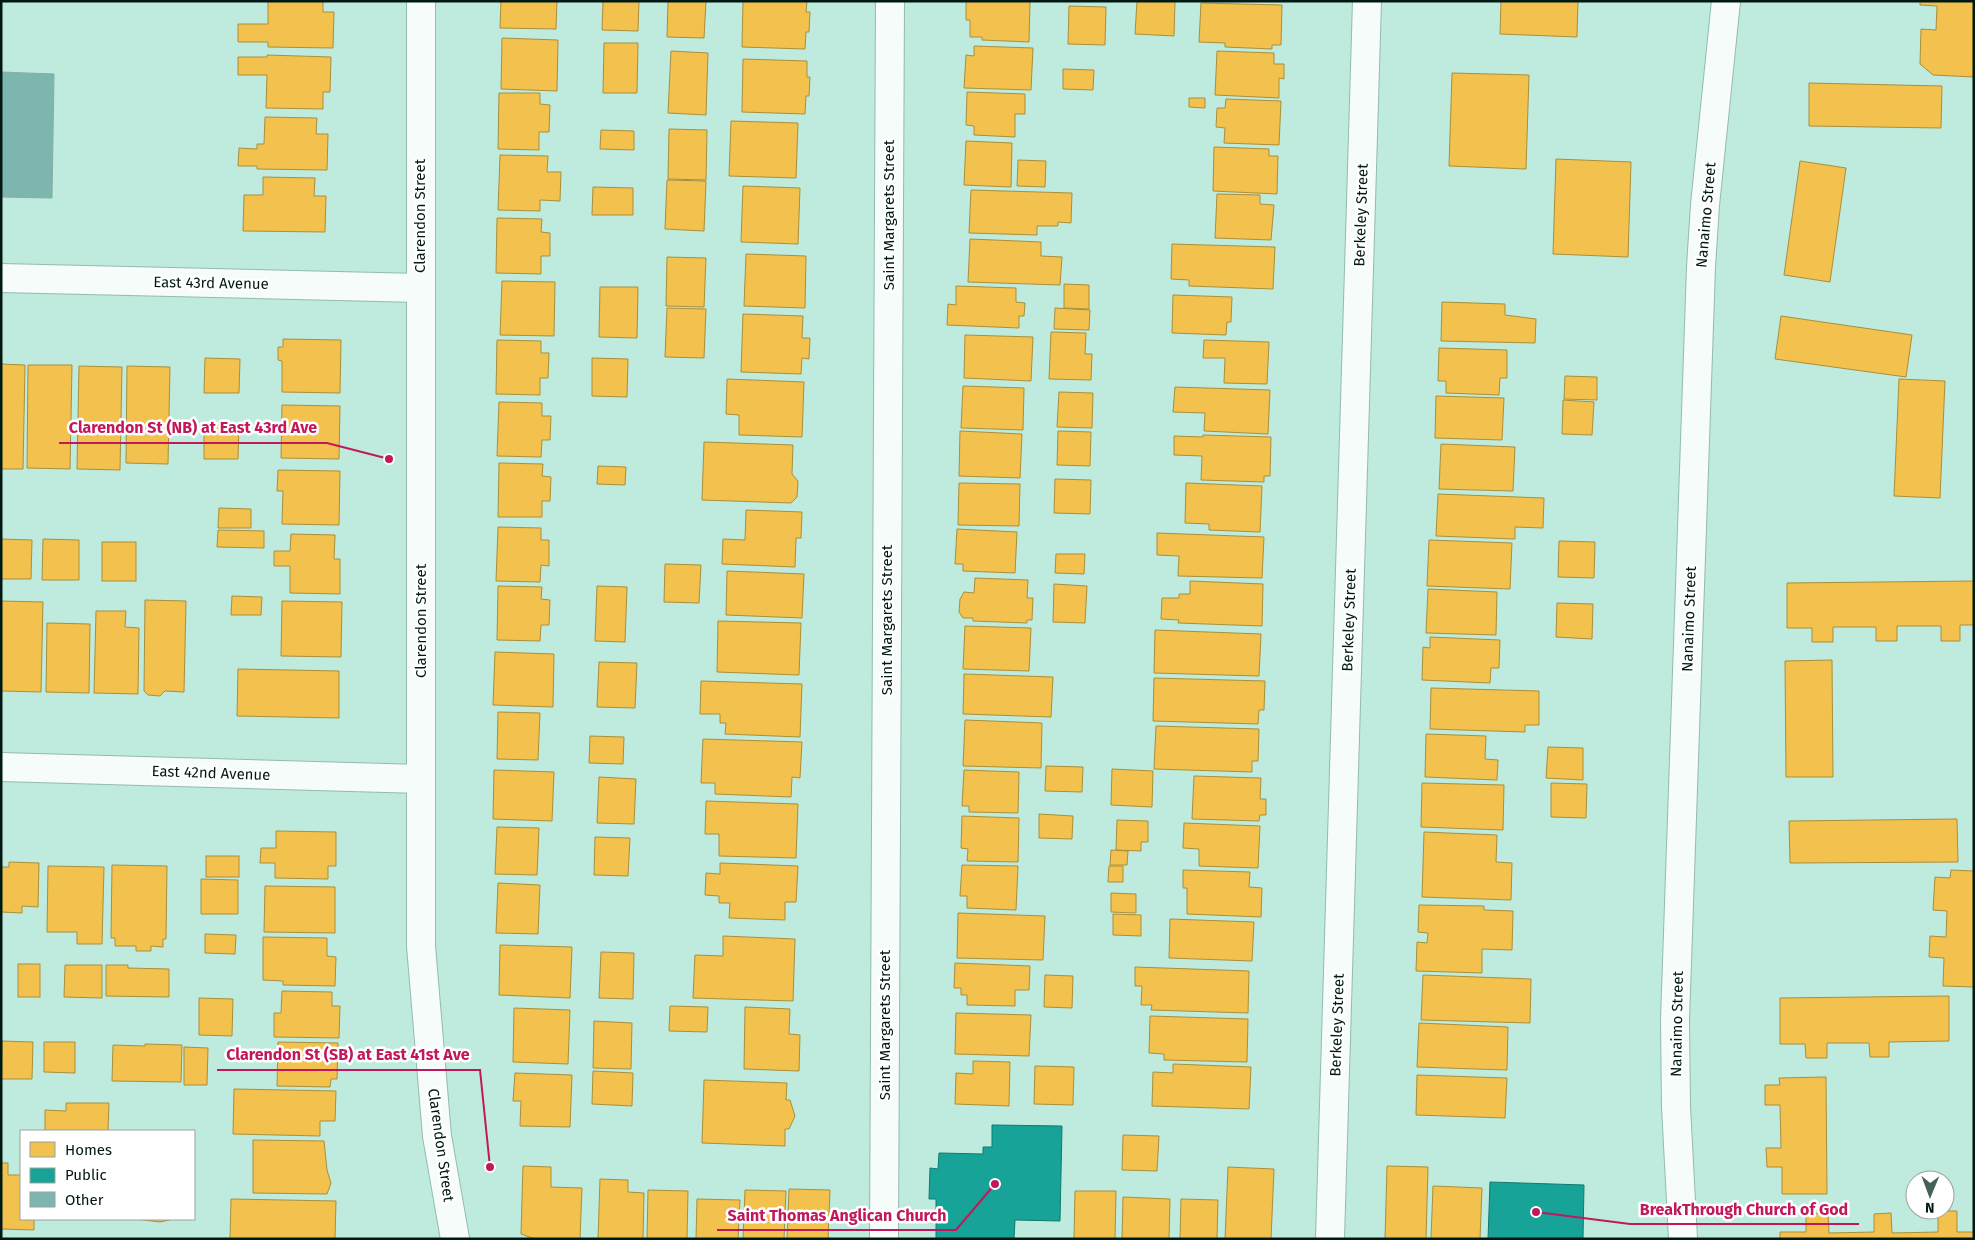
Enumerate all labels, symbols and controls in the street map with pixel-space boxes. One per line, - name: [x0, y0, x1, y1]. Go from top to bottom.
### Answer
- street label: Saint Margarets Street: [880, 139, 898, 290]
- street label: Clarendon Street: [411, 158, 429, 273]
- street label: Nanaimo Street: [1692, 161, 1720, 269]
- street label: Berkeley Street: [1350, 162, 1372, 267]
- street label: East 43rd Avenue: [153, 273, 269, 293]
- callout: Clarendon St (NB) at East 43rd Ave: [59, 412, 327, 443]
- text: Clarendon St (NB) at East 43rd Ave: [69, 418, 317, 437]
- street label: Saint Margarets Street: [878, 544, 896, 695]
- street label: Clarendon Street: [412, 563, 430, 678]
- street label: Nanaimo Street: [1678, 565, 1700, 672]
- street label: Berkeley Street: [1338, 567, 1360, 672]
- street label: East 42nd Avenue: [151, 762, 271, 784]
- street label: Saint Margarets Street: [876, 949, 894, 1100]
- street label: Nanaimo Street: [1667, 970, 1687, 1077]
- street label: Berkeley Street: [1326, 972, 1348, 1077]
- callout: Clarendon St (SB) at East 41st Ave: [217, 1039, 480, 1070]
- text: Clarendon St (SB) at East 41st Ave: [226, 1045, 470, 1064]
- street label: Clarendon Street: [424, 1087, 458, 1203]
- legend: [20, 1130, 195, 1220]
- text: Homes: [65, 1141, 112, 1159]
- text: Public: [65, 1166, 107, 1184]
- north arrow: [1905, 1170, 1955, 1220]
- text: Other: [65, 1191, 104, 1209]
- callout: BreakThrough Church of God: [1630, 1193, 1859, 1224]
- callout: Saint Thomas Anglican Church: [717, 1199, 956, 1230]
- text: N: [1925, 1199, 1935, 1216]
- text: BreakThrough Church of God: [1640, 1200, 1848, 1219]
- text: Saint Thomas Anglican Church: [728, 1206, 946, 1225]

